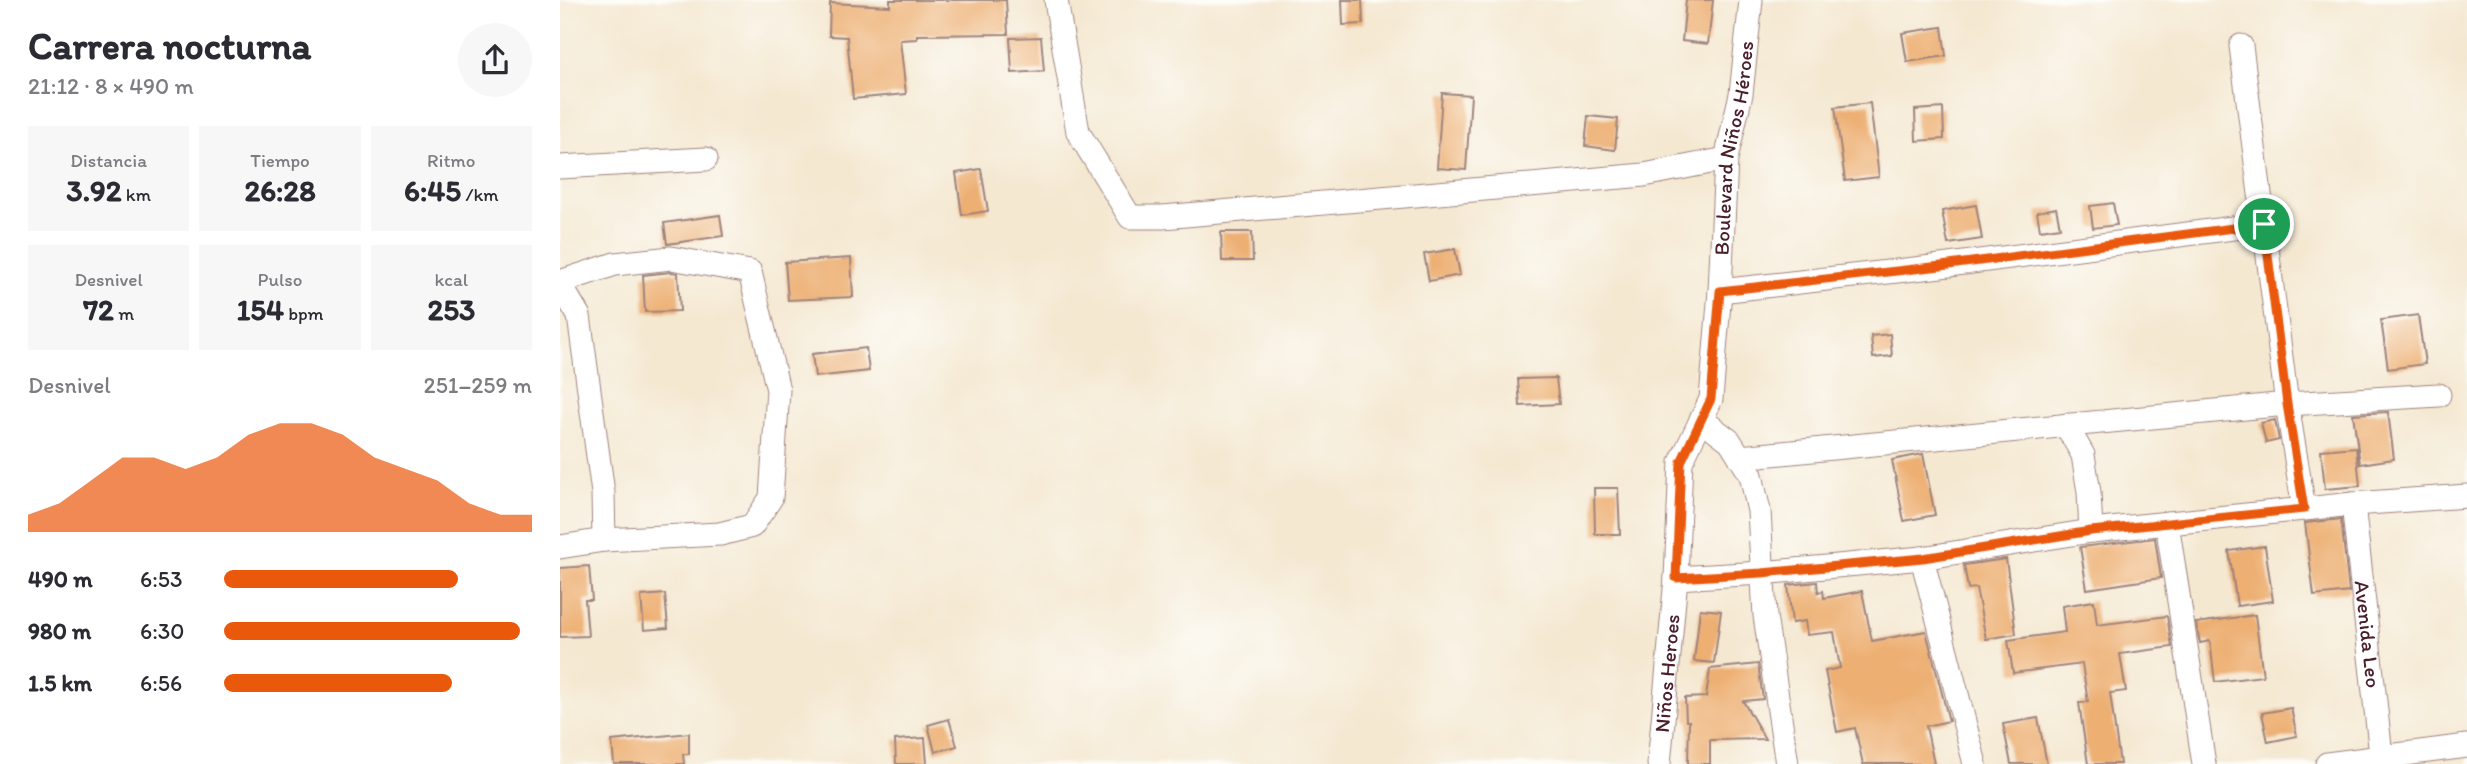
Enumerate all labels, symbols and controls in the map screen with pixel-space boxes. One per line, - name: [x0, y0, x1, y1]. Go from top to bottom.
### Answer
- text: Carrera nocturna: [28, 23, 311, 69]
- button: share: [458, 23, 532, 97]
- street label: Boulevard Niños Héroes: [1709, 40, 1759, 256]
- text: 21:12 · 8 × 490 m: [28, 72, 194, 100]
- text: Distancia: [70, 149, 147, 172]
- text: Tiempo: [250, 149, 310, 172]
- text: Ritmo: [427, 149, 476, 172]
- text: 3.92: [66, 172, 122, 209]
- text: 26:28: [244, 172, 316, 209]
- text: 6:45: [404, 172, 461, 209]
- text: km: [122, 183, 151, 206]
- text: /km: [461, 183, 499, 206]
- pin: [2234, 194, 2294, 254]
- icon: arrive: [2245, 205, 2283, 243]
- text: Desnivel: [74, 268, 143, 291]
- text: Pulso: [258, 268, 302, 291]
- text: kcal: [434, 268, 468, 291]
- text: 72: [83, 291, 114, 328]
- text: 154: [236, 291, 284, 328]
- text: 253: [427, 291, 475, 328]
- text: m: [114, 302, 134, 325]
- text: bpm: [284, 302, 324, 325]
- text: Desnivel: [28, 371, 111, 399]
- text: 251–259 m: [424, 371, 532, 399]
- text: 490 m: [28, 565, 93, 593]
- text: 6:53: [140, 565, 182, 593]
- street label: Avenida Leo: [2350, 579, 2386, 689]
- street label: Niños Heroes: [1649, 613, 1685, 734]
- text: 980 m: [28, 617, 91, 645]
- text: 6:30: [140, 617, 185, 645]
- text: 1.5 km: [28, 669, 92, 697]
- text: 6:56: [140, 669, 182, 697]

